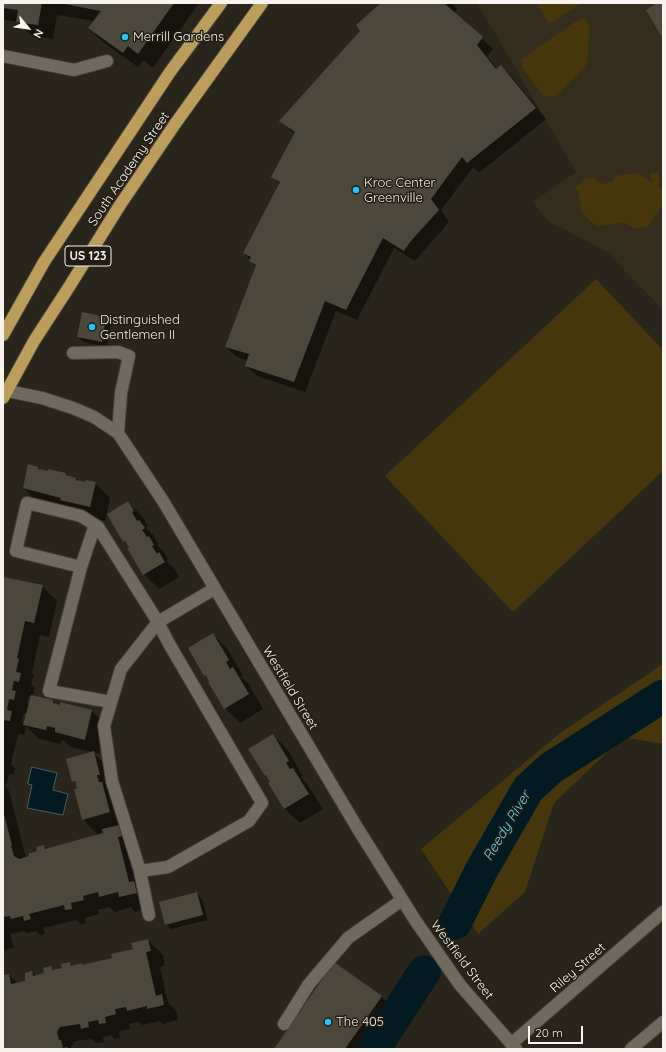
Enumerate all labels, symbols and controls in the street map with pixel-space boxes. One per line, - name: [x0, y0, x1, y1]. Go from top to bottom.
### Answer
- north arrow: [8, 8, 48, 48]
- text: N: [30, 27, 47, 41]
- place label: Merrill Gardens: [133, 29, 224, 45]
- marker: Merrill Gardens: [120, 32, 130, 42]
- street label: South Academy Street: [85, 109, 173, 229]
- place label: Kroc Center Greenville: [364, 175, 436, 206]
- marker: Kroc Center Greenville: [351, 185, 361, 195]
- road number: US 123: [65, 246, 111, 266]
- place label: Distinguished Gentlemen II: [100, 312, 180, 343]
- marker: Distinguished Gentlemen II: [87, 322, 97, 332]
- street label: Westfield Street: [259, 643, 321, 733]
- water label: Reedy River: [480, 788, 534, 864]
- street label: Westfield Street: [427, 917, 497, 1003]
- street label: Riley Street: [547, 940, 609, 996]
- place label: The 405: [336, 1014, 384, 1030]
- marker: The 405: [323, 1017, 333, 1027]
- scale bar: [530, 1018, 585, 1044]
- text: 20 m: [535, 1025, 563, 1040]

